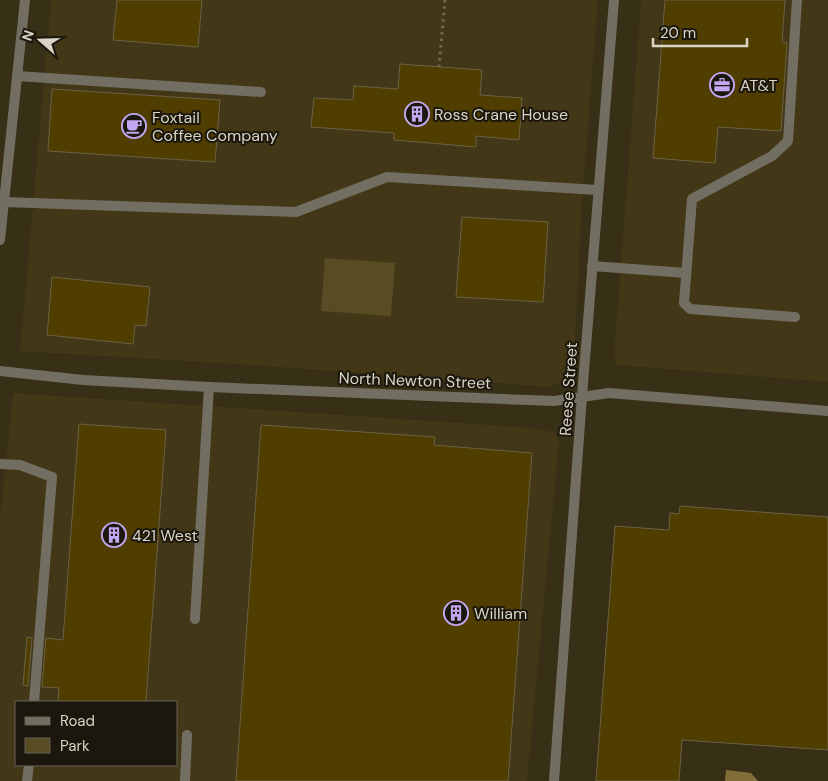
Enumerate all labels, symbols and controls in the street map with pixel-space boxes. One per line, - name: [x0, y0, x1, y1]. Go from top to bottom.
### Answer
- north arrow: [15, 15, 65, 65]
- scale bar: [653, 15, 747, 47]
- text: 20 m: [660, 23, 696, 43]
- text: N: [18, 28, 38, 43]
- office icon: AT&T: [709, 72, 735, 98]
- place label: AT&T: [740, 75, 778, 96]
- building icon: Ross Crane House: [404, 101, 430, 127]
- place label: Ross Crane House: [434, 104, 568, 125]
- place label: Foxtail Coffee Company: [152, 107, 278, 146]
- cafe icon: Foxtail Coffee Company: [121, 113, 147, 139]
- street label: Reese Street: [555, 341, 582, 437]
- street label: North Newton Street: [338, 367, 492, 394]
- building icon: 421 West: [101, 522, 127, 548]
- place label: 421 West: [132, 525, 198, 546]
- building icon: William: [443, 600, 469, 626]
- place label: William: [474, 603, 527, 624]
- legend: [15, 701, 178, 766]
- text: Road: [60, 711, 95, 731]
- text: Park: [60, 736, 90, 756]

